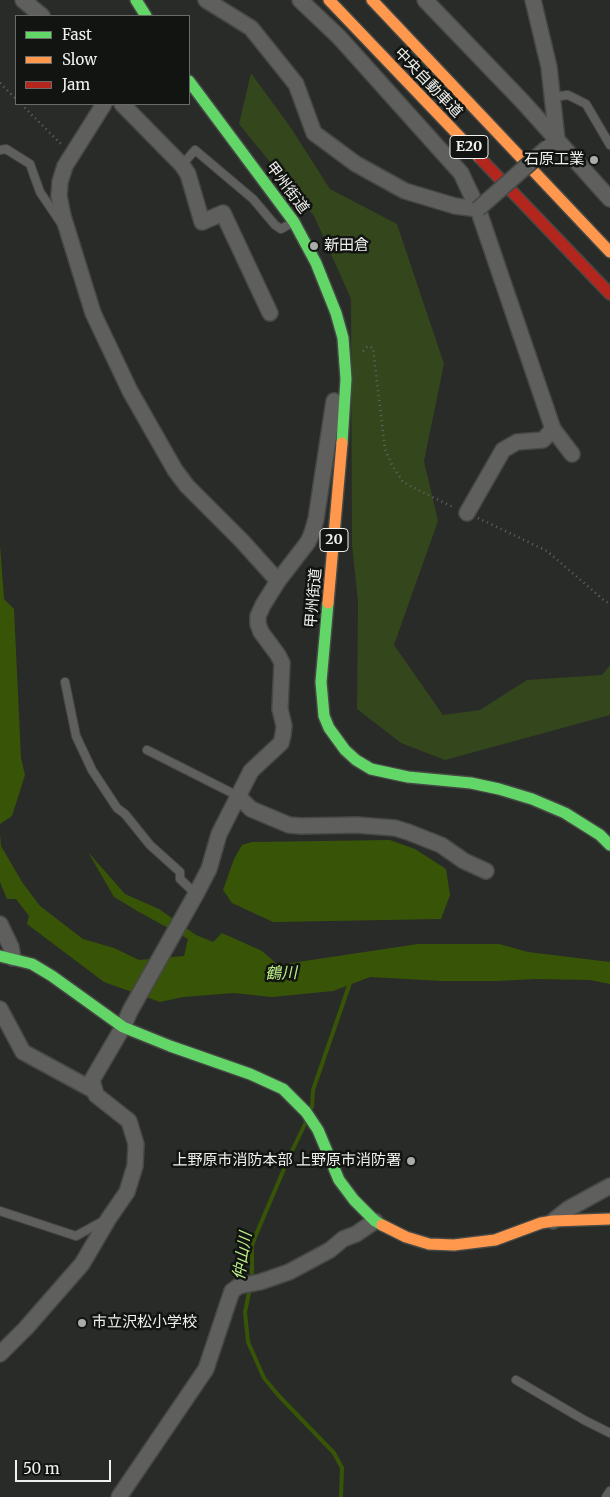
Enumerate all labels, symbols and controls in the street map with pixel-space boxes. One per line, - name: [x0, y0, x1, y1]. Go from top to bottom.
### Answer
- legend: [15, 15, 190, 105]
- text: Fast: [62, 25, 92, 44]
- street label: 中央自動車道: [390, 44, 466, 122]
- text: Slow: [62, 50, 97, 69]
- text: Jam: [62, 75, 90, 94]
- road number: E20: [450, 136, 488, 158]
- place label: 石原工業: [524, 151, 584, 169]
- marker: 石原工業: [588, 154, 600, 166]
- street label: 甲州街道: [262, 159, 312, 217]
- place label: 新田倉: [324, 237, 369, 255]
- marker: 新田倉: [308, 240, 320, 252]
- road number: 20: [320, 528, 348, 552]
- street label: 甲州街道: [302, 567, 326, 629]
- water label: 鶴川: [265, 964, 297, 984]
- place label: 上野原市消防本部 上野原市消防署: [172, 1152, 401, 1170]
- marker: 上野原市消防本部 上野原市消防署: [405, 1155, 417, 1167]
- water label: 仲山川: [230, 1231, 256, 1281]
- place label: 市立沢松小学校: [92, 1314, 197, 1332]
- marker: 市立沢松小学校: [76, 1317, 88, 1329]
- scale bar: [18, 1450, 114, 1482]
- text: 50 m: [23, 1459, 60, 1478]

